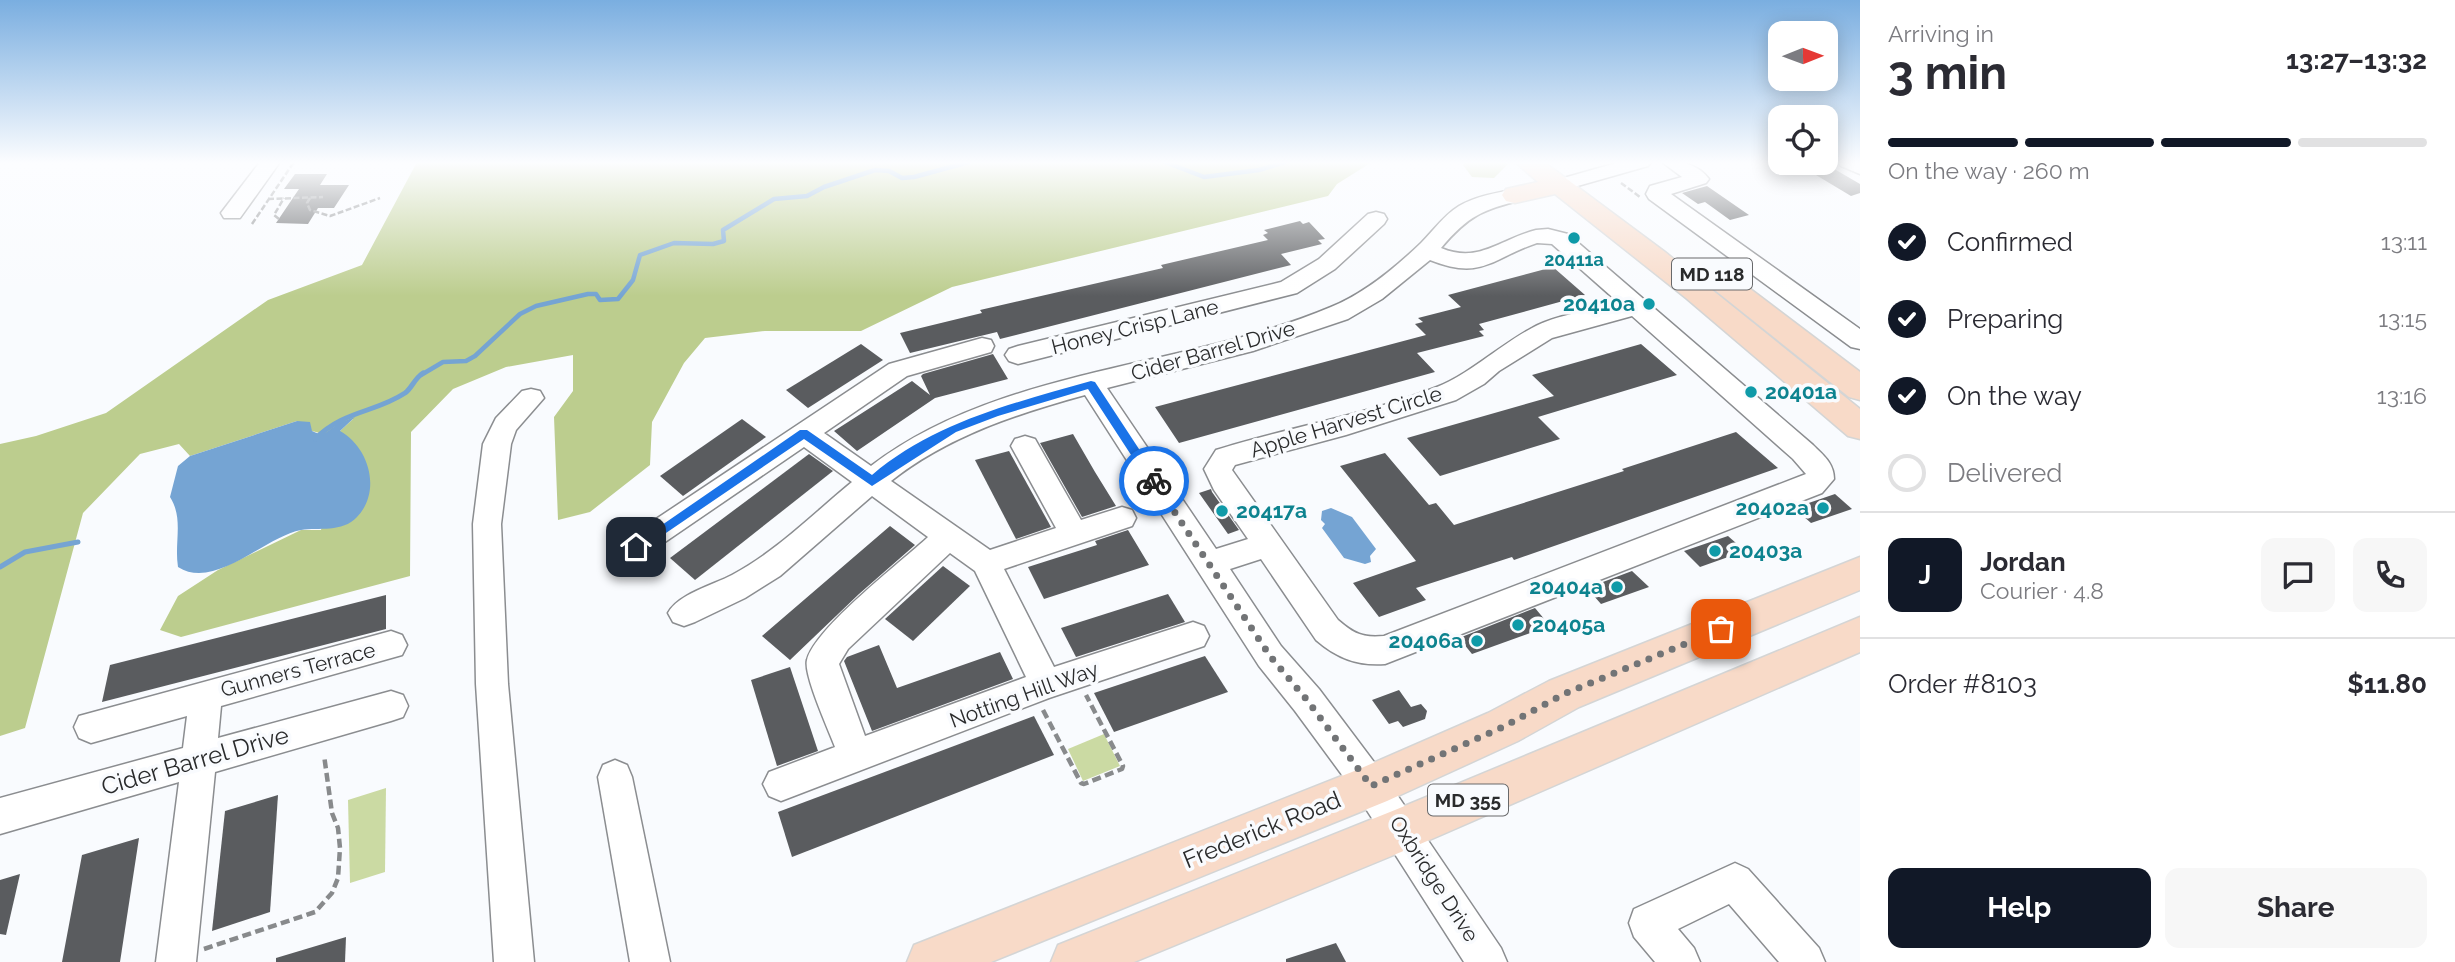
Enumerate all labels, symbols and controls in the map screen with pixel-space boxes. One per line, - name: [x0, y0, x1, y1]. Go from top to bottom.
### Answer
- text: Arriving in: [1888, 20, 1994, 47]
- north arrow: [1768, 21, 1838, 91]
- map controls: [1768, 21, 1838, 175]
- text: 13:27–13:32: [2286, 45, 2427, 75]
- text: 3 min: [1888, 46, 2007, 100]
- button: locate: [1768, 105, 1838, 175]
- text: On the way · 260 m: [1888, 157, 2090, 184]
- icon: check: [1888, 223, 1926, 261]
- text: Confirmed: [1947, 227, 2073, 257]
- text: 13:11: [2381, 228, 2427, 255]
- marker: 20411a: [1566, 230, 1582, 246]
- place label: 20411a: [1544, 249, 1604, 270]
- road number: MD 118: [1672, 258, 1752, 290]
- place label: 20410a: [1563, 291, 1635, 316]
- street label: Honey Crisp Lane: [1049, 294, 1221, 359]
- marker: 20410a: [1641, 296, 1657, 312]
- icon: check: [1888, 300, 1926, 338]
- text: Preparing: [1947, 304, 2063, 334]
- text: 13:15: [2378, 305, 2427, 332]
- street label: Cider Barrel Drive: [1128, 315, 1298, 386]
- icon: check: [1888, 377, 1926, 415]
- place label: 20401a: [1765, 379, 1837, 404]
- street label: Apple Harvest Circle: [1247, 380, 1445, 463]
- text: On the way: [1947, 381, 2082, 411]
- text: 13:16: [2377, 382, 2427, 409]
- marker: 20401a: [1743, 384, 1759, 400]
- courier: [1119, 446, 1189, 516]
- text: Delivered: [1947, 458, 2062, 488]
- icon: bike: [1135, 462, 1173, 500]
- place label: 20402a: [1735, 495, 1809, 520]
- place label: 20417a: [1236, 498, 1307, 523]
- marker: 20402a: [1815, 500, 1831, 516]
- marker: 20417a: [1214, 503, 1230, 519]
- pin: [606, 517, 666, 577]
- icon: home: [617, 528, 655, 566]
- place label: 20403a: [1729, 538, 1802, 563]
- button: chat: [2261, 538, 2335, 612]
- button: phone: [2353, 538, 2427, 612]
- marker: 20403a: [1707, 543, 1723, 559]
- text: Jordan: [1980, 547, 2066, 577]
- text: J: [1919, 560, 1931, 590]
- place label: 20404a: [1529, 574, 1603, 599]
- text: Courier · 4.8: [1980, 577, 2104, 604]
- marker: 20404a: [1609, 579, 1625, 595]
- pin: [1691, 599, 1751, 659]
- icon: bag: [1702, 610, 1740, 648]
- place label: 20405a: [1532, 612, 1605, 637]
- marker: 20405a: [1510, 617, 1526, 633]
- place label: 20406a: [1389, 628, 1463, 653]
- marker: 20406a: [1469, 633, 1485, 649]
- street label: Gunners Terrace: [218, 637, 378, 702]
- street label: Notting Hill Way: [946, 656, 1102, 733]
- text: Order #8103: [1888, 669, 2037, 699]
- text: $11.80: [2347, 669, 2427, 699]
- street label: Cider Barrel Drive: [98, 720, 292, 801]
- street label: Frederick Road: [1179, 785, 1345, 874]
- road number: MD 355: [1428, 785, 1508, 816]
- street label: Oxbridge Drive: [1384, 811, 1484, 946]
- button: Help: [1888, 868, 2151, 948]
- button: Share: [2165, 868, 2427, 948]

